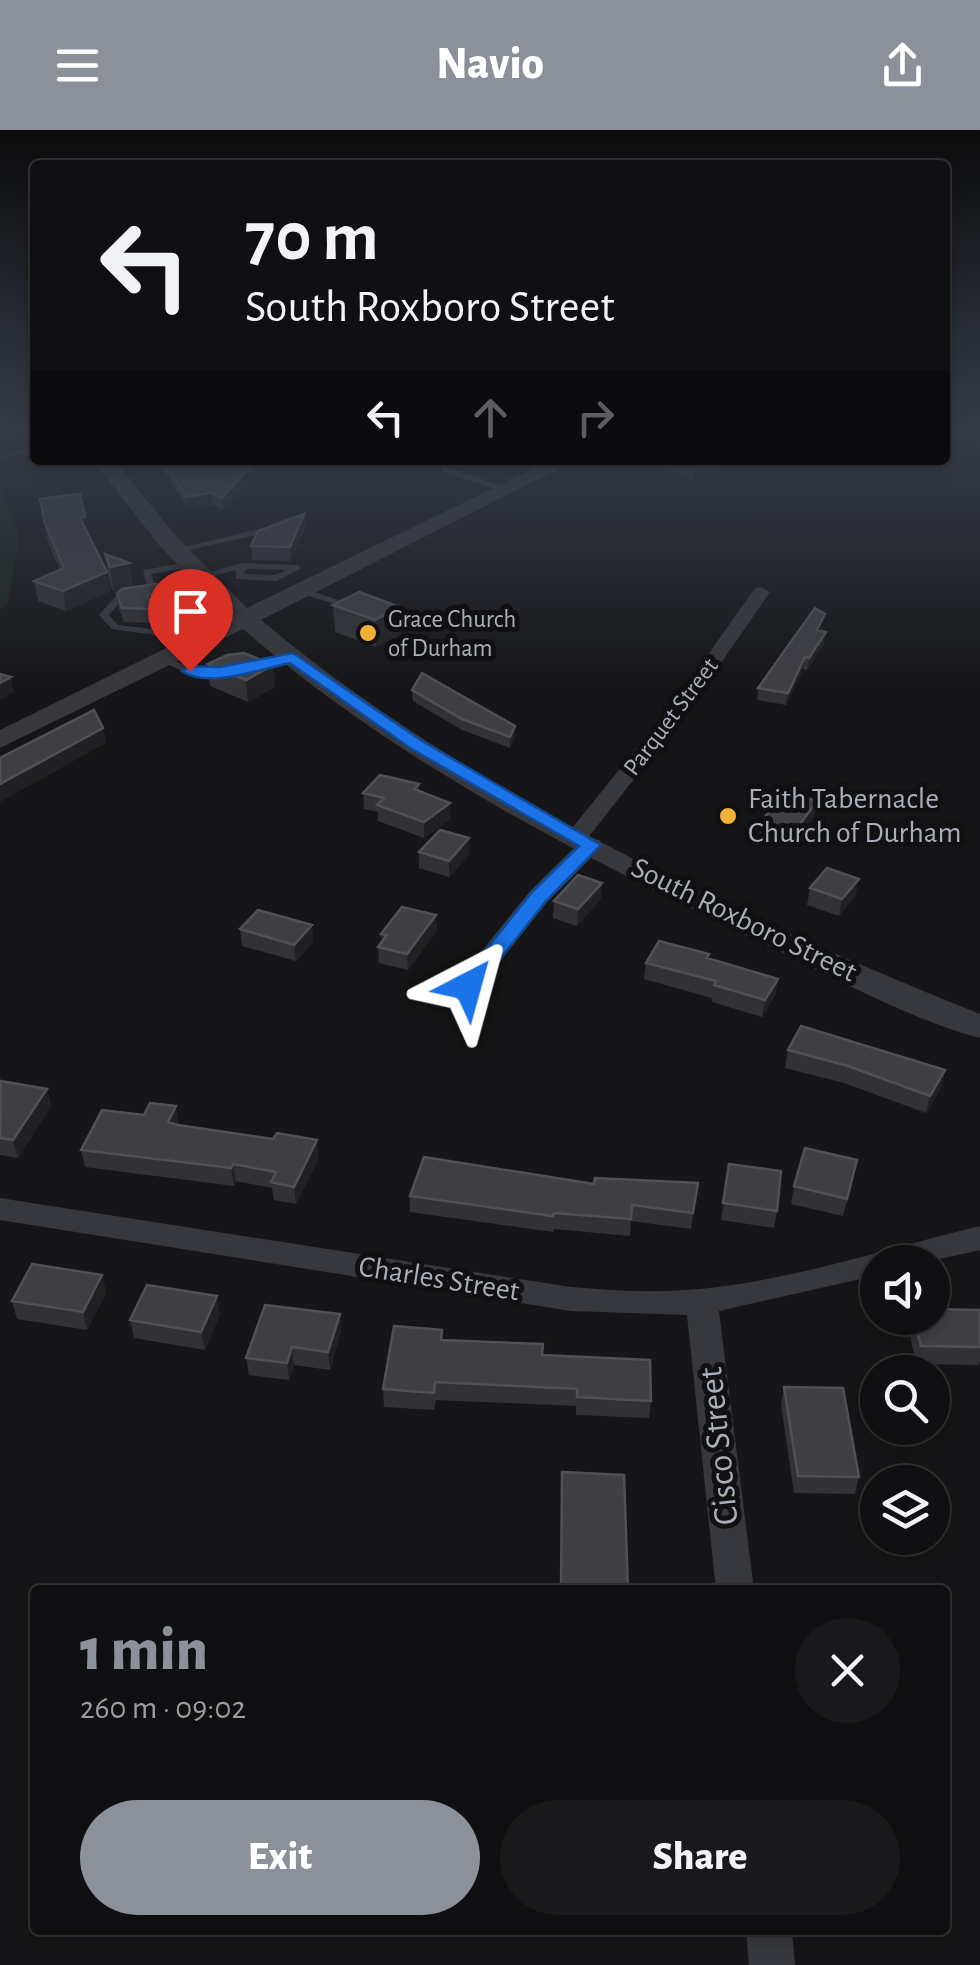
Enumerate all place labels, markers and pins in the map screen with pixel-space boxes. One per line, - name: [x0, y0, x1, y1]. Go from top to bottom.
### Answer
- pin: [148, 569, 233, 672]
- place label: Grace Church of Durham: [388, 607, 516, 661]
- marker: Grace Church of Durham: [357, 622, 379, 644]
- place label: Faith Tabernacle Church of Durham: [748, 784, 961, 848]
- marker: Faith Tabernacle Church of Durham: [717, 805, 739, 827]

